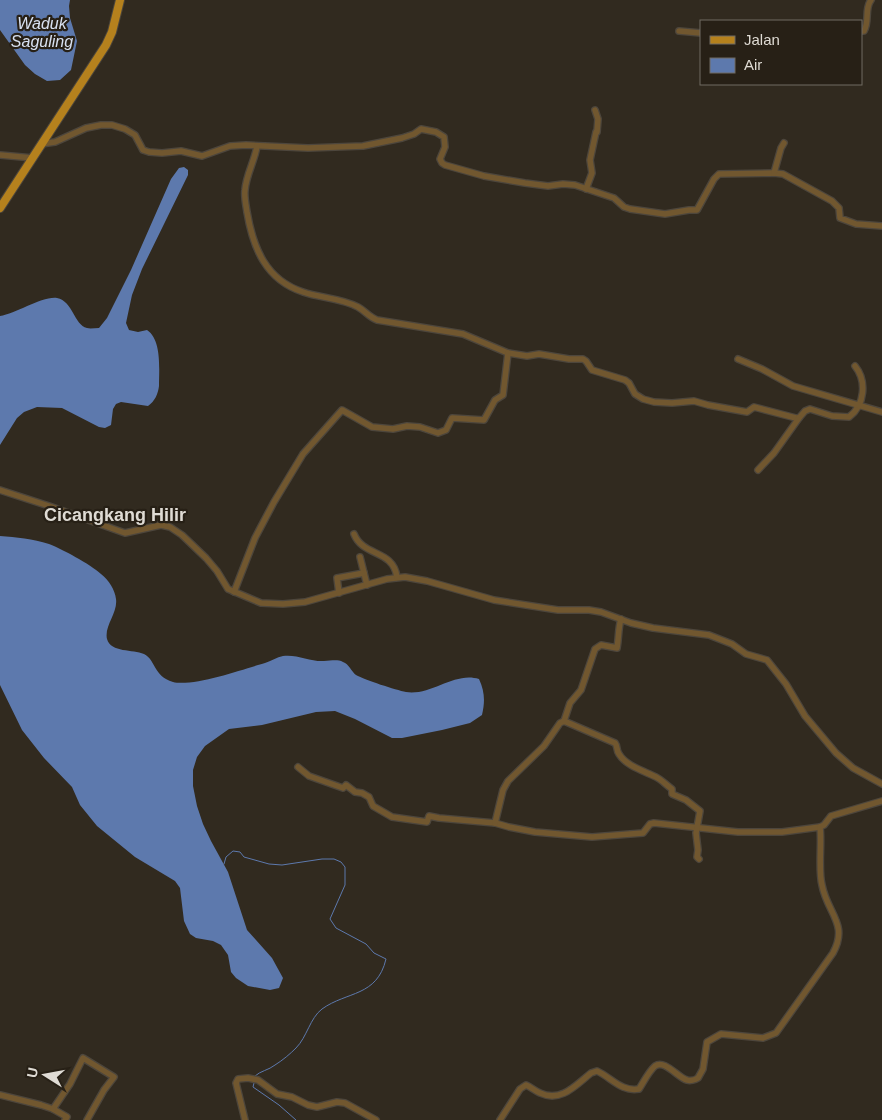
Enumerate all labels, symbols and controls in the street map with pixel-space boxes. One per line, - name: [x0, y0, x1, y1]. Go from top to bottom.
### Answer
- water label: Waduk Saguling: [11, 15, 73, 50]
- legend: [700, 20, 862, 85]
- text: Jalan: [744, 31, 780, 48]
- text: Air: [744, 56, 762, 73]
- district label: Cicangkang Hilir: [44, 505, 186, 525]
- north arrow: [20, 1050, 70, 1100]
- text: U: [23, 1066, 41, 1079]

